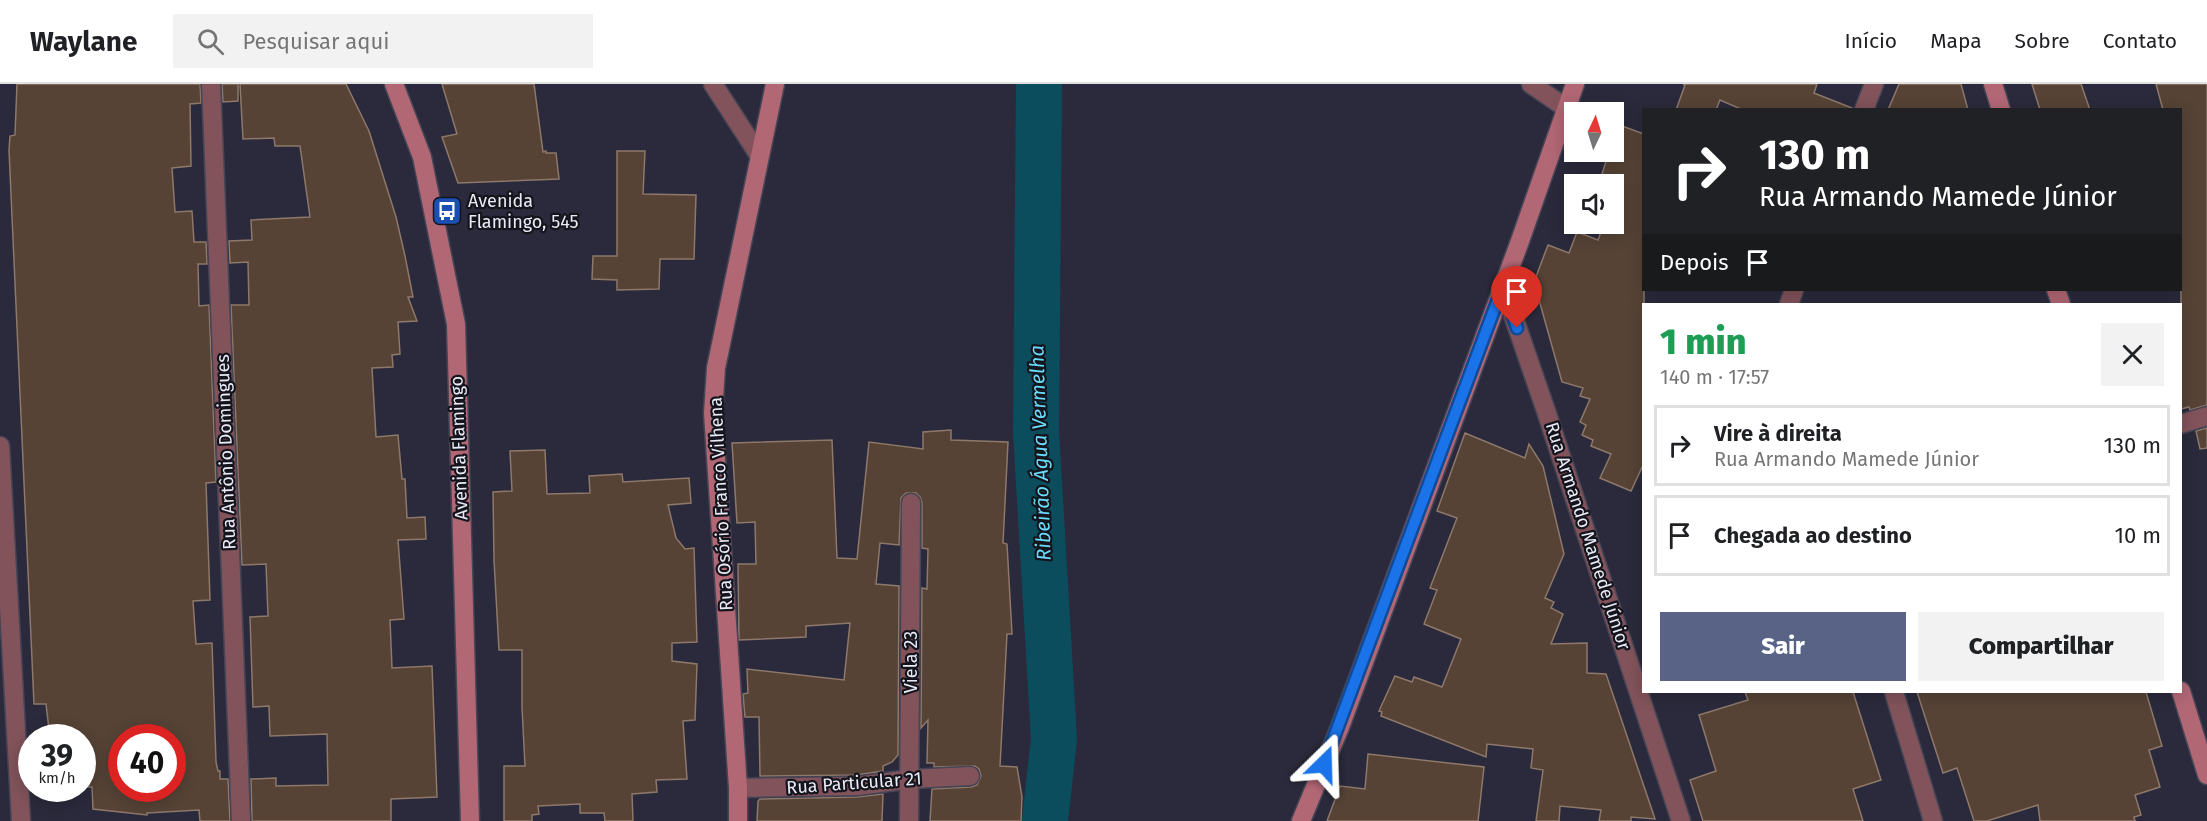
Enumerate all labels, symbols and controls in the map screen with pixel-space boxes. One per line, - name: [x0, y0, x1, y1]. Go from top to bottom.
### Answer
- search box: [173, 14, 593, 68]
- text: Waylane: [30, 25, 137, 58]
- icon: search: [194, 25, 227, 58]
- text: Pesquisar aqui: [242, 28, 389, 55]
- text: Início: [1844, 28, 1897, 54]
- text: Mapa: [1930, 28, 1982, 54]
- text: Sobre: [2015, 28, 2070, 54]
- text: Contato: [2103, 28, 2177, 54]
- north arrow: [1564, 102, 1624, 162]
- map controls: [1564, 102, 1624, 234]
- text: 130 m: [1759, 130, 1870, 180]
- icon: right: [1660, 132, 1738, 210]
- button: sound: [1564, 174, 1624, 234]
- text: Rua Armando Mamede Júnior: [1759, 181, 2117, 213]
- place label: Avenida Flamingo, 545: [468, 190, 579, 233]
- bus stop icon: Avenida Flamingo, 545: [431, 195, 463, 227]
- icon: arrive: [1741, 246, 1774, 279]
- text: Depois: [1660, 249, 1729, 276]
- pin: [1491, 266, 1542, 328]
- icon: arrive: [1500, 275, 1533, 308]
- text: 1 min: [1660, 320, 1746, 364]
- button: close: [2101, 323, 2164, 386]
- water label: Ribeirão Água Vermelha: [1024, 345, 1056, 561]
- street label: Rua Antônio Domingues: [212, 354, 240, 550]
- text: 140 m · 17:57: [1660, 365, 1769, 389]
- street label: Avenida Flamingo: [445, 376, 473, 520]
- street label: Rua Osório Franco Vilhena: [704, 397, 738, 611]
- street label: Rua Armando Mamede Júnior: [1541, 419, 1635, 653]
- text: Vire à direita: [1714, 420, 1842, 447]
- icon: right: [1663, 429, 1696, 462]
- text: 130 m: [2104, 432, 2161, 459]
- text: Rua Armando Mamede Júnior: [1714, 447, 1979, 471]
- icon: arrive: [1663, 519, 1696, 552]
- text: Chegada ao destino: [1714, 522, 1912, 549]
- text: 10 m: [2115, 522, 2161, 549]
- button: Sair: [1660, 612, 1906, 681]
- button: Compartilhar: [1918, 612, 2164, 681]
- street label: Viela 23: [900, 631, 922, 693]
- speed limit sign: 40: [108, 724, 186, 802]
- position arrow: [1292, 732, 1356, 796]
- text: 39: [41, 738, 73, 774]
- street label: Rua Particular 21: [786, 767, 922, 799]
- text: km/h: [38, 769, 76, 787]

